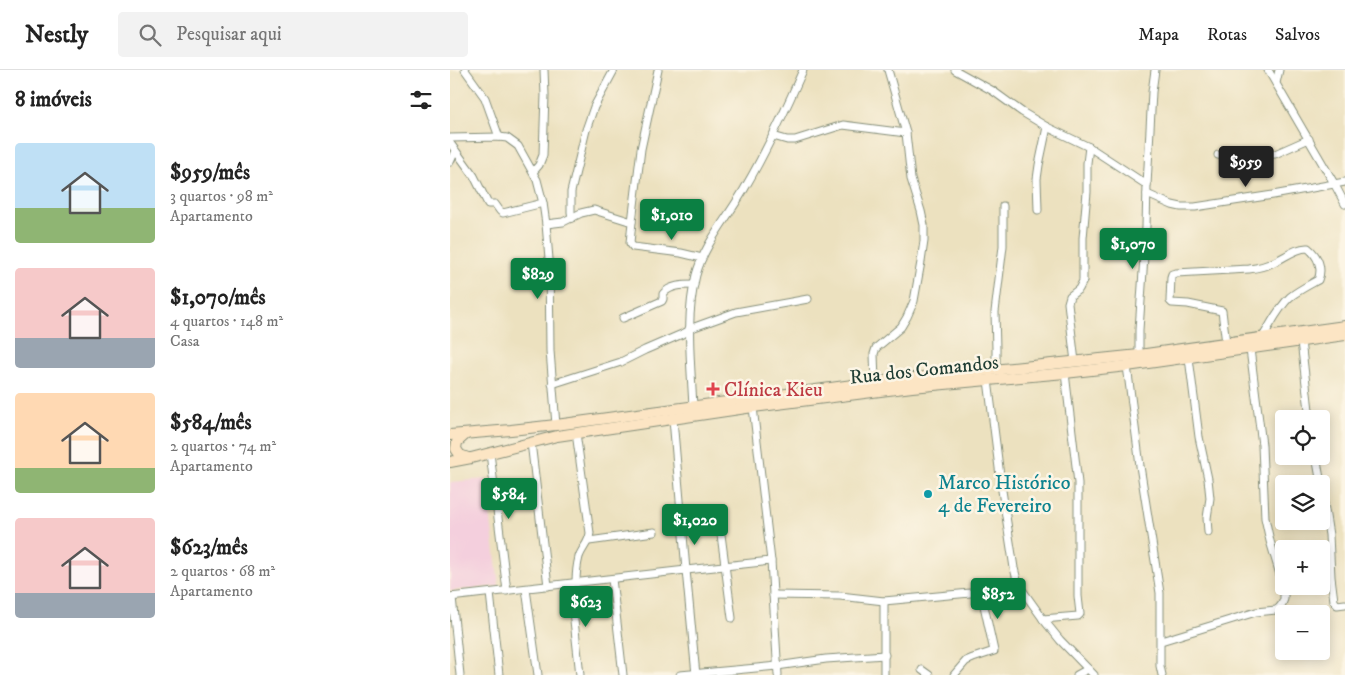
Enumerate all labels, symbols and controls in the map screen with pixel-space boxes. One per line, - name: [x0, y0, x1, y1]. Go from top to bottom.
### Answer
- search box: [118, 12, 468, 57]
- text: Nestly: [25, 20, 88, 50]
- icon: search: [136, 21, 164, 49]
- text: Pesquisar aqui: [176, 23, 282, 46]
- text: Mapa: [1138, 24, 1179, 46]
- text: Rotas: [1207, 24, 1247, 46]
- text: Salvos: [1275, 24, 1320, 46]
- icon: filters: [407, 86, 435, 114]
- text: 8 imóveis: [15, 87, 92, 113]
- pin: $959: [1216, 146, 1276, 188]
- text: $959: [1230, 152, 1262, 172]
- text: $959/mês: [170, 160, 250, 186]
- icon: home: [55, 163, 115, 223]
- text: 3 quartos · 98 m²: [170, 186, 273, 206]
- pin: $1,010: [631, 198, 713, 241]
- text: $1,010: [651, 205, 693, 225]
- text: Apartamento: [170, 206, 253, 226]
- pin: $1,070: [1092, 228, 1174, 270]
- text: $1,070: [1111, 234, 1155, 254]
- pin: $829: [508, 258, 568, 300]
- text: $829: [522, 264, 554, 284]
- text: $1,070/mês: [170, 285, 266, 311]
- icon: home: [55, 288, 115, 348]
- text: 4 quartos · 148 m²: [170, 311, 283, 331]
- text: Casa: [170, 331, 200, 351]
- street label: Rua dos Comandos: [848, 350, 1000, 391]
- place label: Clínica Kieu: [724, 378, 823, 403]
- marker: Clínica Kieu: [706, 382, 720, 396]
- text: $584/mês: [170, 410, 252, 436]
- map controls: [1275, 410, 1330, 660]
- button: locate: [1275, 410, 1330, 465]
- icon: home: [55, 413, 115, 473]
- text: 2 quartos · 74 m²: [170, 436, 276, 456]
- text: Apartamento: [170, 456, 253, 476]
- place label: Marco Histórico 4 de Fevereiro: [938, 471, 1070, 519]
- button: layers: [1275, 475, 1330, 530]
- pin: $584: [479, 478, 539, 520]
- text: $584: [492, 484, 526, 504]
- marker: Marco Histórico 4 de Fevereiro: [922, 488, 934, 500]
- pin: $1,020: [654, 504, 736, 546]
- text: $1,020: [673, 510, 717, 530]
- text: $623/mês: [170, 535, 248, 561]
- icon: home: [55, 538, 115, 598]
- button: +: [1275, 540, 1330, 595]
- text: 2 quartos · 68 m²: [170, 561, 275, 581]
- pin: $852: [968, 578, 1028, 620]
- text: Apartamento: [170, 581, 253, 601]
- text: $852: [982, 584, 1014, 604]
- pin: $623: [556, 586, 616, 628]
- text: $623: [571, 592, 601, 612]
- button: −: [1275, 605, 1330, 660]

